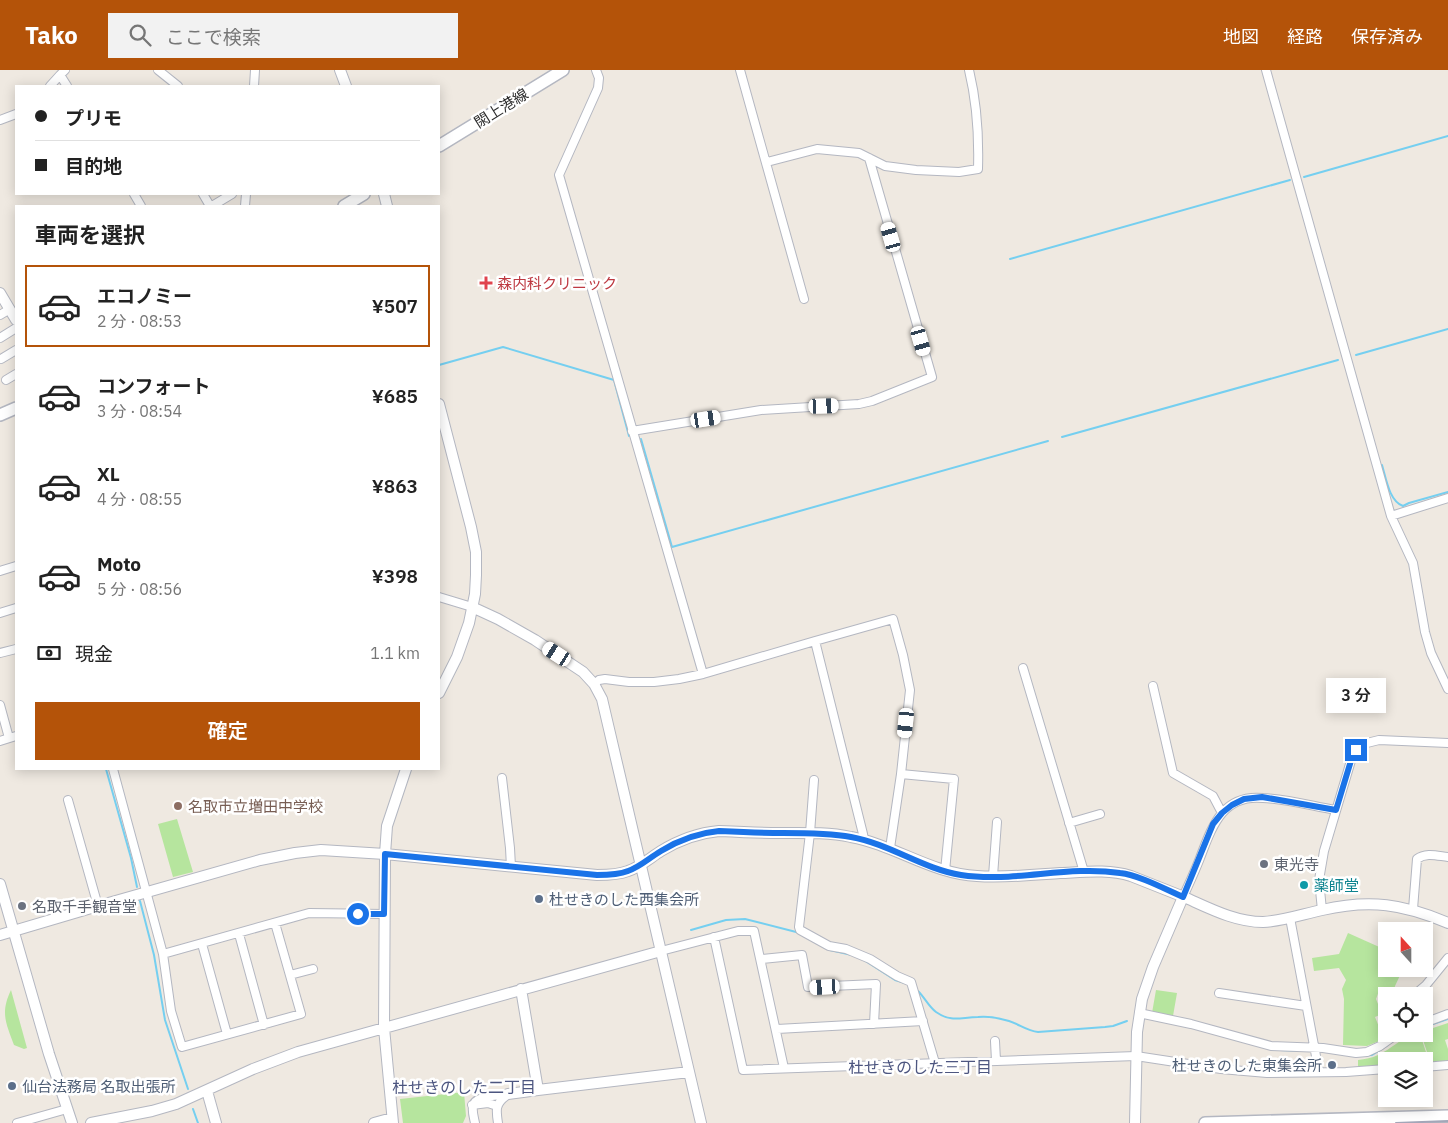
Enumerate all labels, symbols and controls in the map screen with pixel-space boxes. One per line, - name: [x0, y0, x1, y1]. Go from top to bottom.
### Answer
- search box: [108, 13, 458, 58]
- text: Tako: [25, 19, 78, 51]
- icon: search: [126, 21, 154, 49]
- text: ここで検索: [166, 25, 261, 49]
- text: 地図: [1223, 25, 1259, 48]
- text: 経路: [1287, 25, 1323, 48]
- text: 保存済み: [1351, 25, 1423, 48]
- street label: 閖上港線: [471, 84, 531, 132]
- text: プリモ: [65, 106, 122, 130]
- text: 目的地: [65, 154, 122, 178]
- text: 車両を選択: [35, 220, 145, 249]
- car: [879, 221, 902, 253]
- place label: 森内科クリニック: [497, 274, 617, 293]
- marker: 森内科クリニック: [479, 276, 493, 290]
- icon: car: [37, 284, 82, 329]
- text: エコノミー: [97, 284, 192, 308]
- text: ¥507: [372, 294, 418, 318]
- text: 2 分 · 08:53: [97, 311, 182, 331]
- car: [909, 325, 932, 357]
- icon: car: [37, 374, 82, 419]
- text: コンフォート: [97, 374, 210, 398]
- text: ¥685: [372, 384, 418, 408]
- car: [808, 398, 839, 414]
- text: 3 分 · 08:54: [97, 401, 182, 421]
- car: [690, 409, 721, 429]
- text: XL: [97, 462, 120, 486]
- icon: car: [37, 464, 82, 509]
- text: ¥863: [372, 474, 418, 498]
- text: 4 分 · 08:55: [97, 489, 182, 509]
- text: Moto: [97, 552, 141, 576]
- icon: car: [37, 554, 82, 599]
- text: ¥398: [372, 564, 418, 588]
- text: 5 分 · 08:56: [97, 579, 182, 599]
- icon: cash: [35, 639, 63, 667]
- car: [540, 640, 573, 668]
- text: 現金: [75, 642, 113, 666]
- text: 1.1 km: [370, 643, 420, 663]
- callout: 3 分: [1326, 678, 1386, 712]
- text: 3 分: [1341, 685, 1371, 705]
- button: 確定: [35, 702, 420, 760]
- car: [896, 707, 915, 739]
- route end: [1345, 739, 1367, 761]
- place label: 名取市立増田中学校: [188, 797, 323, 816]
- marker: 名取市立増田中学校: [172, 800, 184, 812]
- place label: 東光寺: [1274, 855, 1319, 874]
- marker: 東光寺: [1258, 858, 1270, 870]
- place label: 薬師堂: [1314, 876, 1359, 895]
- marker: 薬師堂: [1298, 879, 1310, 891]
- place label: 杜せきのした西集会所: [549, 890, 699, 909]
- marker: 杜せきのした西集会所: [533, 893, 545, 905]
- place label: 名取千手観音堂: [32, 897, 137, 916]
- marker: 名取千手観音堂: [16, 900, 28, 912]
- route start: [347, 903, 369, 925]
- north arrow: [1378, 922, 1432, 978]
- map controls: [1378, 922, 1433, 1107]
- car: [809, 979, 840, 995]
- button: locate: [1378, 987, 1433, 1042]
- button: layers: [1378, 1052, 1433, 1107]
- place label: 杜せきのした東集会所: [1172, 1056, 1322, 1075]
- district label: 杜せきのした三丁目: [848, 1057, 992, 1077]
- marker: 杜せきのした東集会所: [1326, 1059, 1338, 1071]
- place label: 仙台法務局 名取出張所: [22, 1077, 176, 1096]
- district label: 杜せきのした二丁目: [392, 1077, 536, 1097]
- marker: 仙台法務局 名取出張所: [6, 1080, 18, 1092]

